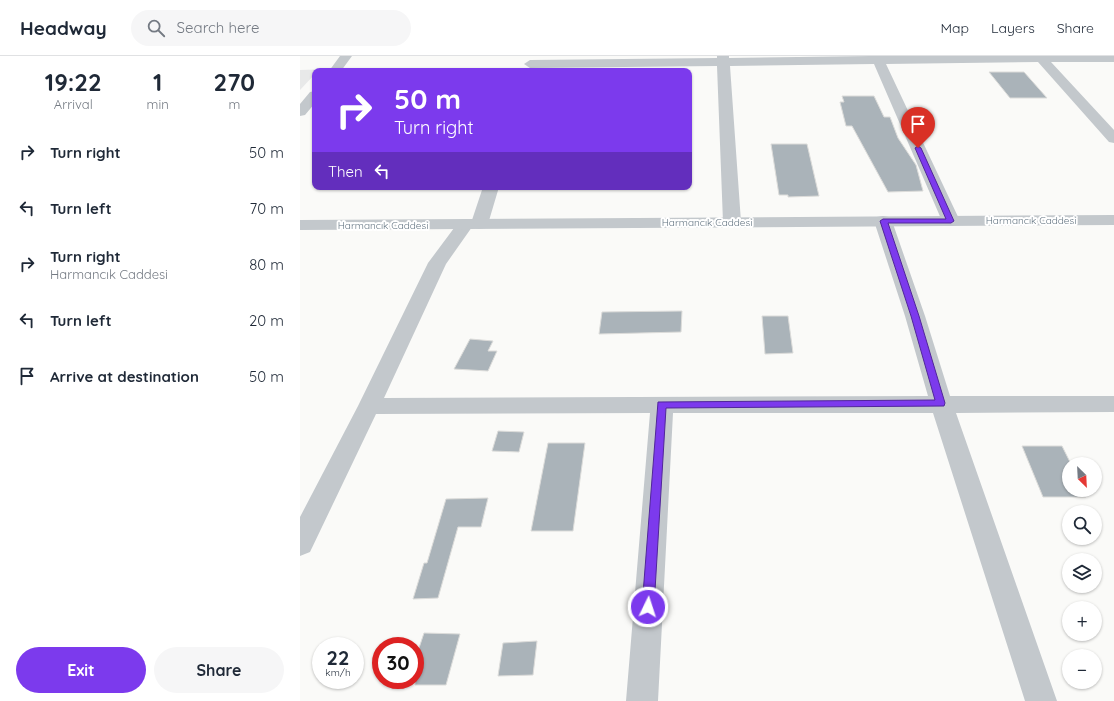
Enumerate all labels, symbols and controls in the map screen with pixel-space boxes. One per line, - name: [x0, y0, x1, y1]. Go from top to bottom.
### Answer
- search box: [131, 10, 411, 46]
- text: Headway: [20, 16, 107, 40]
- icon: search: [145, 17, 167, 39]
- text: Search here: [177, 18, 259, 37]
- text: Map: [940, 19, 969, 37]
- text: Layers: [991, 19, 1035, 37]
- text: Share: [1057, 19, 1094, 37]
- text: 19:22: [45, 67, 102, 97]
- text: 1: [153, 67, 162, 97]
- text: 270: [214, 67, 255, 97]
- text: 50 m: [394, 81, 461, 116]
- icon: right: [328, 84, 380, 136]
- text: Arrival: [54, 96, 93, 112]
- text: min: [147, 96, 169, 112]
- text: m: [228, 96, 240, 112]
- pin: [901, 107, 935, 148]
- icon: arrive: [907, 113, 929, 135]
- text: Turn right: [394, 116, 474, 139]
- icon: right: [16, 141, 38, 163]
- text: Turn right: [50, 143, 121, 162]
- text: 50 m: [249, 143, 284, 162]
- icon: left: [371, 160, 393, 182]
- text: Then: [328, 162, 363, 181]
- icon: left: [16, 197, 38, 219]
- text: Turn left: [50, 199, 112, 218]
- text: 70 m: [250, 199, 284, 218]
- street label: Harmancık Caddesi: [986, 214, 1076, 227]
- street label: Harmancık Caddesi: [662, 216, 752, 229]
- street label: Harmancık Caddesi: [338, 219, 428, 232]
- text: Turn right: [50, 247, 121, 266]
- icon: right: [16, 253, 38, 275]
- text: 80 m: [249, 255, 284, 274]
- text: Harmancık Caddesi: [50, 266, 168, 282]
- icon: left: [16, 309, 38, 331]
- text: Turn left: [50, 311, 112, 330]
- text: 20 m: [249, 311, 284, 330]
- icon: arrive: [16, 365, 38, 387]
- text: Arrive at destination: [50, 367, 199, 386]
- text: 50 m: [249, 367, 284, 386]
- north arrow: [1062, 457, 1102, 497]
- map controls: [1062, 457, 1102, 689]
- button: search: [1062, 505, 1102, 545]
- button: layers: [1062, 553, 1102, 593]
- position arrow: [627, 586, 669, 628]
- button: +: [1062, 601, 1102, 641]
- speed limit sign: 30: [372, 637, 424, 689]
- text: 22: [327, 645, 349, 670]
- button: Exit: [16, 647, 146, 693]
- button: Share: [154, 647, 284, 693]
- button: −: [1062, 649, 1102, 689]
- text: km/h: [325, 666, 351, 679]

